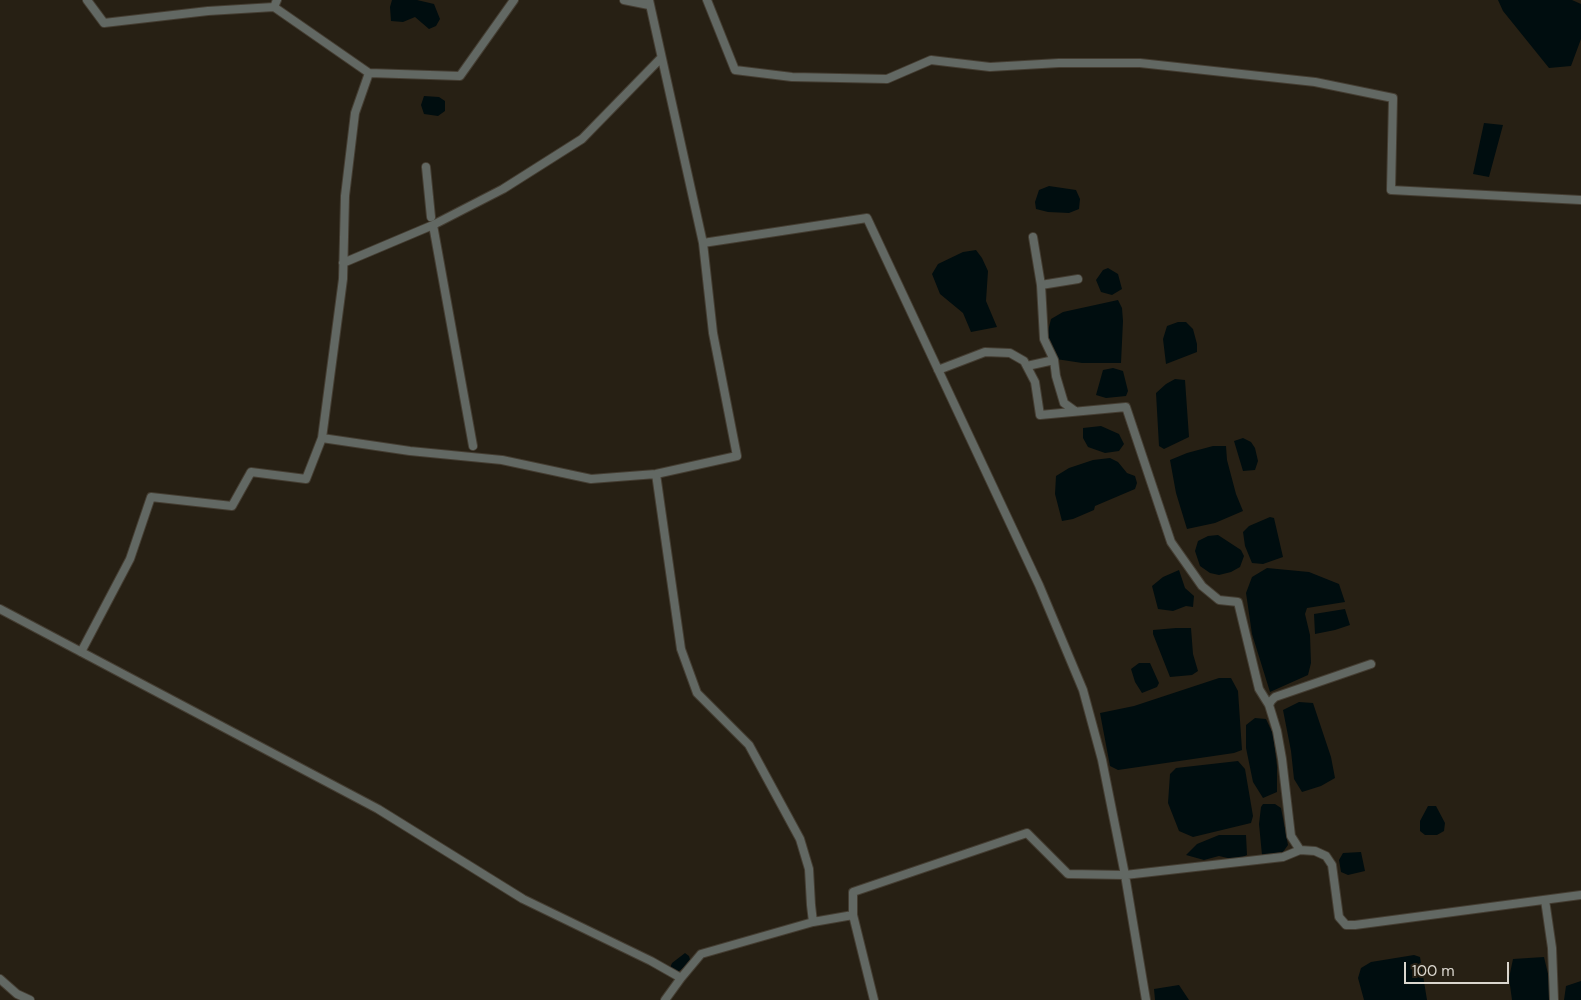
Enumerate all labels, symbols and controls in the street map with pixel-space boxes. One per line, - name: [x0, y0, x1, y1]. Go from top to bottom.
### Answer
- scale bar: [1406, 952, 1511, 984]
- text: 100 m: [1412, 961, 1455, 981]

